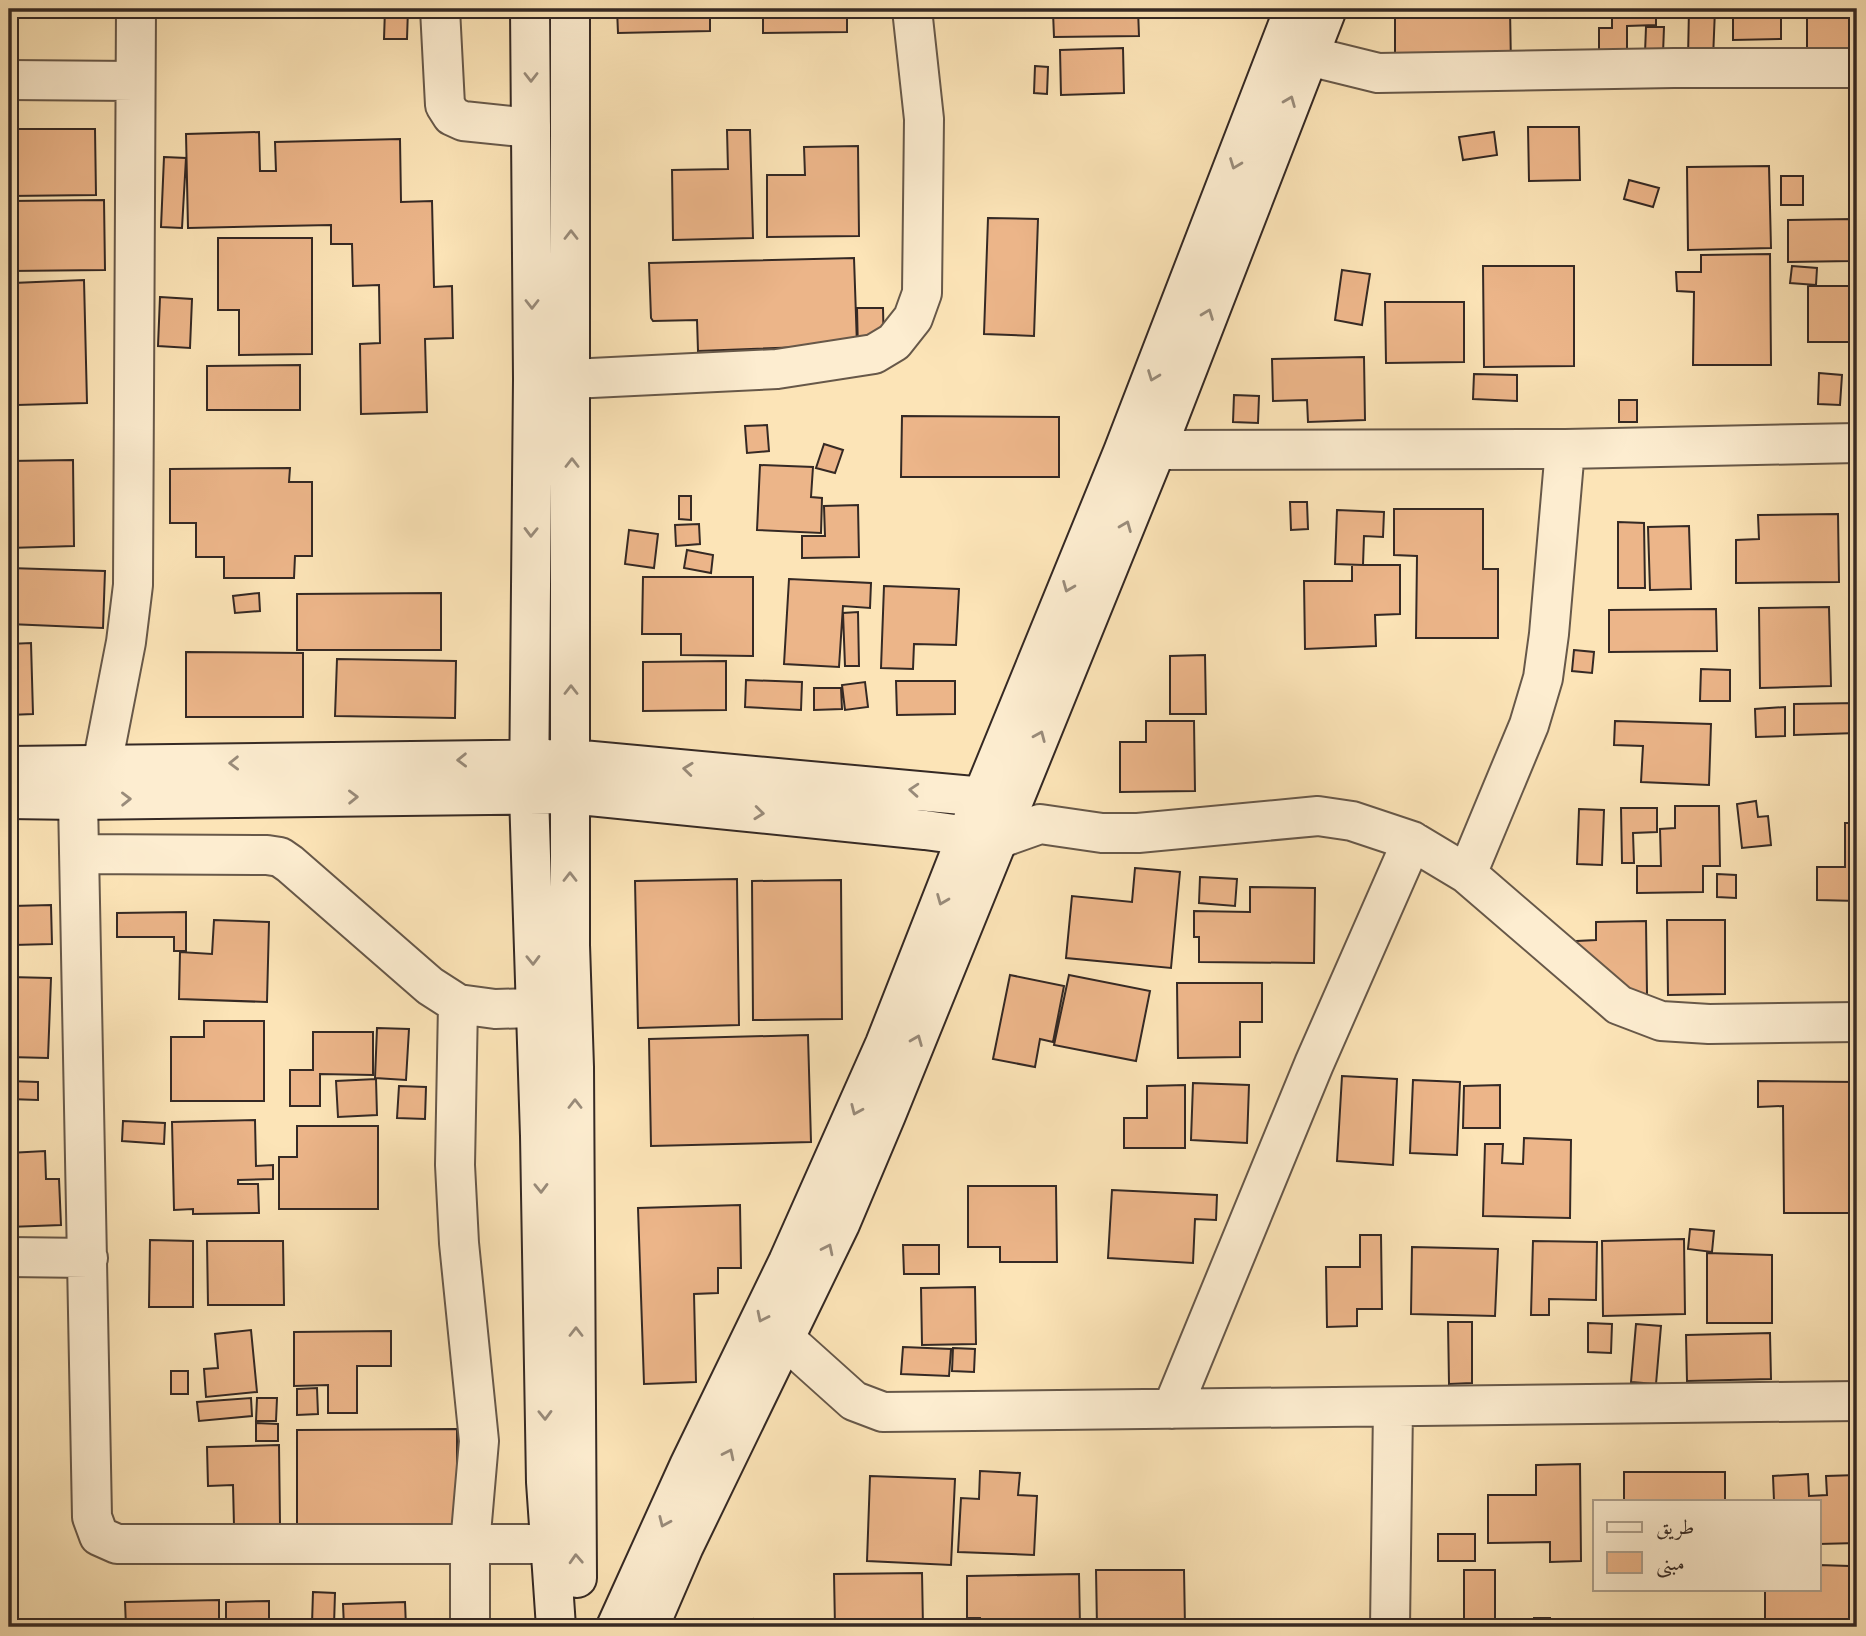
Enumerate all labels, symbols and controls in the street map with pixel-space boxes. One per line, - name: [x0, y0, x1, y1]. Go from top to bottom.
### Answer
- one-way arrow: [523, 72, 539, 83]
- one-way arrow: [1282, 96, 1296, 108]
- one-way arrow: [1229, 157, 1243, 169]
- one-way arrow: [564, 230, 579, 241]
- one-way arrow: [524, 300, 540, 310]
- one-way arrow: [1199, 308, 1213, 320]
- one-way arrow: [1147, 369, 1161, 381]
- one-way arrow: [564, 457, 580, 468]
- one-way arrow: [1118, 520, 1132, 532]
- one-way arrow: [523, 527, 539, 538]
- one-way arrow: [1062, 580, 1076, 593]
- one-way arrow: [563, 685, 579, 695]
- one-way arrow: [1032, 731, 1046, 743]
- one-way arrow: [456, 752, 466, 768]
- one-way arrow: [228, 755, 239, 771]
- one-way arrow: [682, 762, 693, 777]
- one-way arrow: [908, 783, 919, 798]
- one-way arrow: [349, 789, 359, 805]
- one-way arrow: [121, 791, 132, 807]
- one-way arrow: [754, 806, 765, 821]
- one-way arrow: [562, 871, 578, 882]
- one-way arrow: [937, 893, 951, 905]
- one-way arrow: [525, 956, 541, 966]
- one-way arrow: [908, 1035, 922, 1047]
- one-way arrow: [567, 1099, 582, 1110]
- one-way arrow: [850, 1103, 864, 1115]
- one-way arrow: [533, 1183, 548, 1194]
- one-way arrow: [819, 1244, 833, 1256]
- one-way arrow: [756, 1310, 770, 1322]
- one-way arrow: [568, 1326, 584, 1337]
- one-way arrow: [537, 1411, 553, 1421]
- one-way arrow: [720, 1449, 734, 1461]
- legend: [1593, 1500, 1820, 1590]
- text: طريق: [1656, 1514, 1694, 1541]
- one-way arrow: [658, 1515, 672, 1528]
- text: مبنى: [1656, 1550, 1685, 1578]
- one-way arrow: [569, 1554, 584, 1565]

